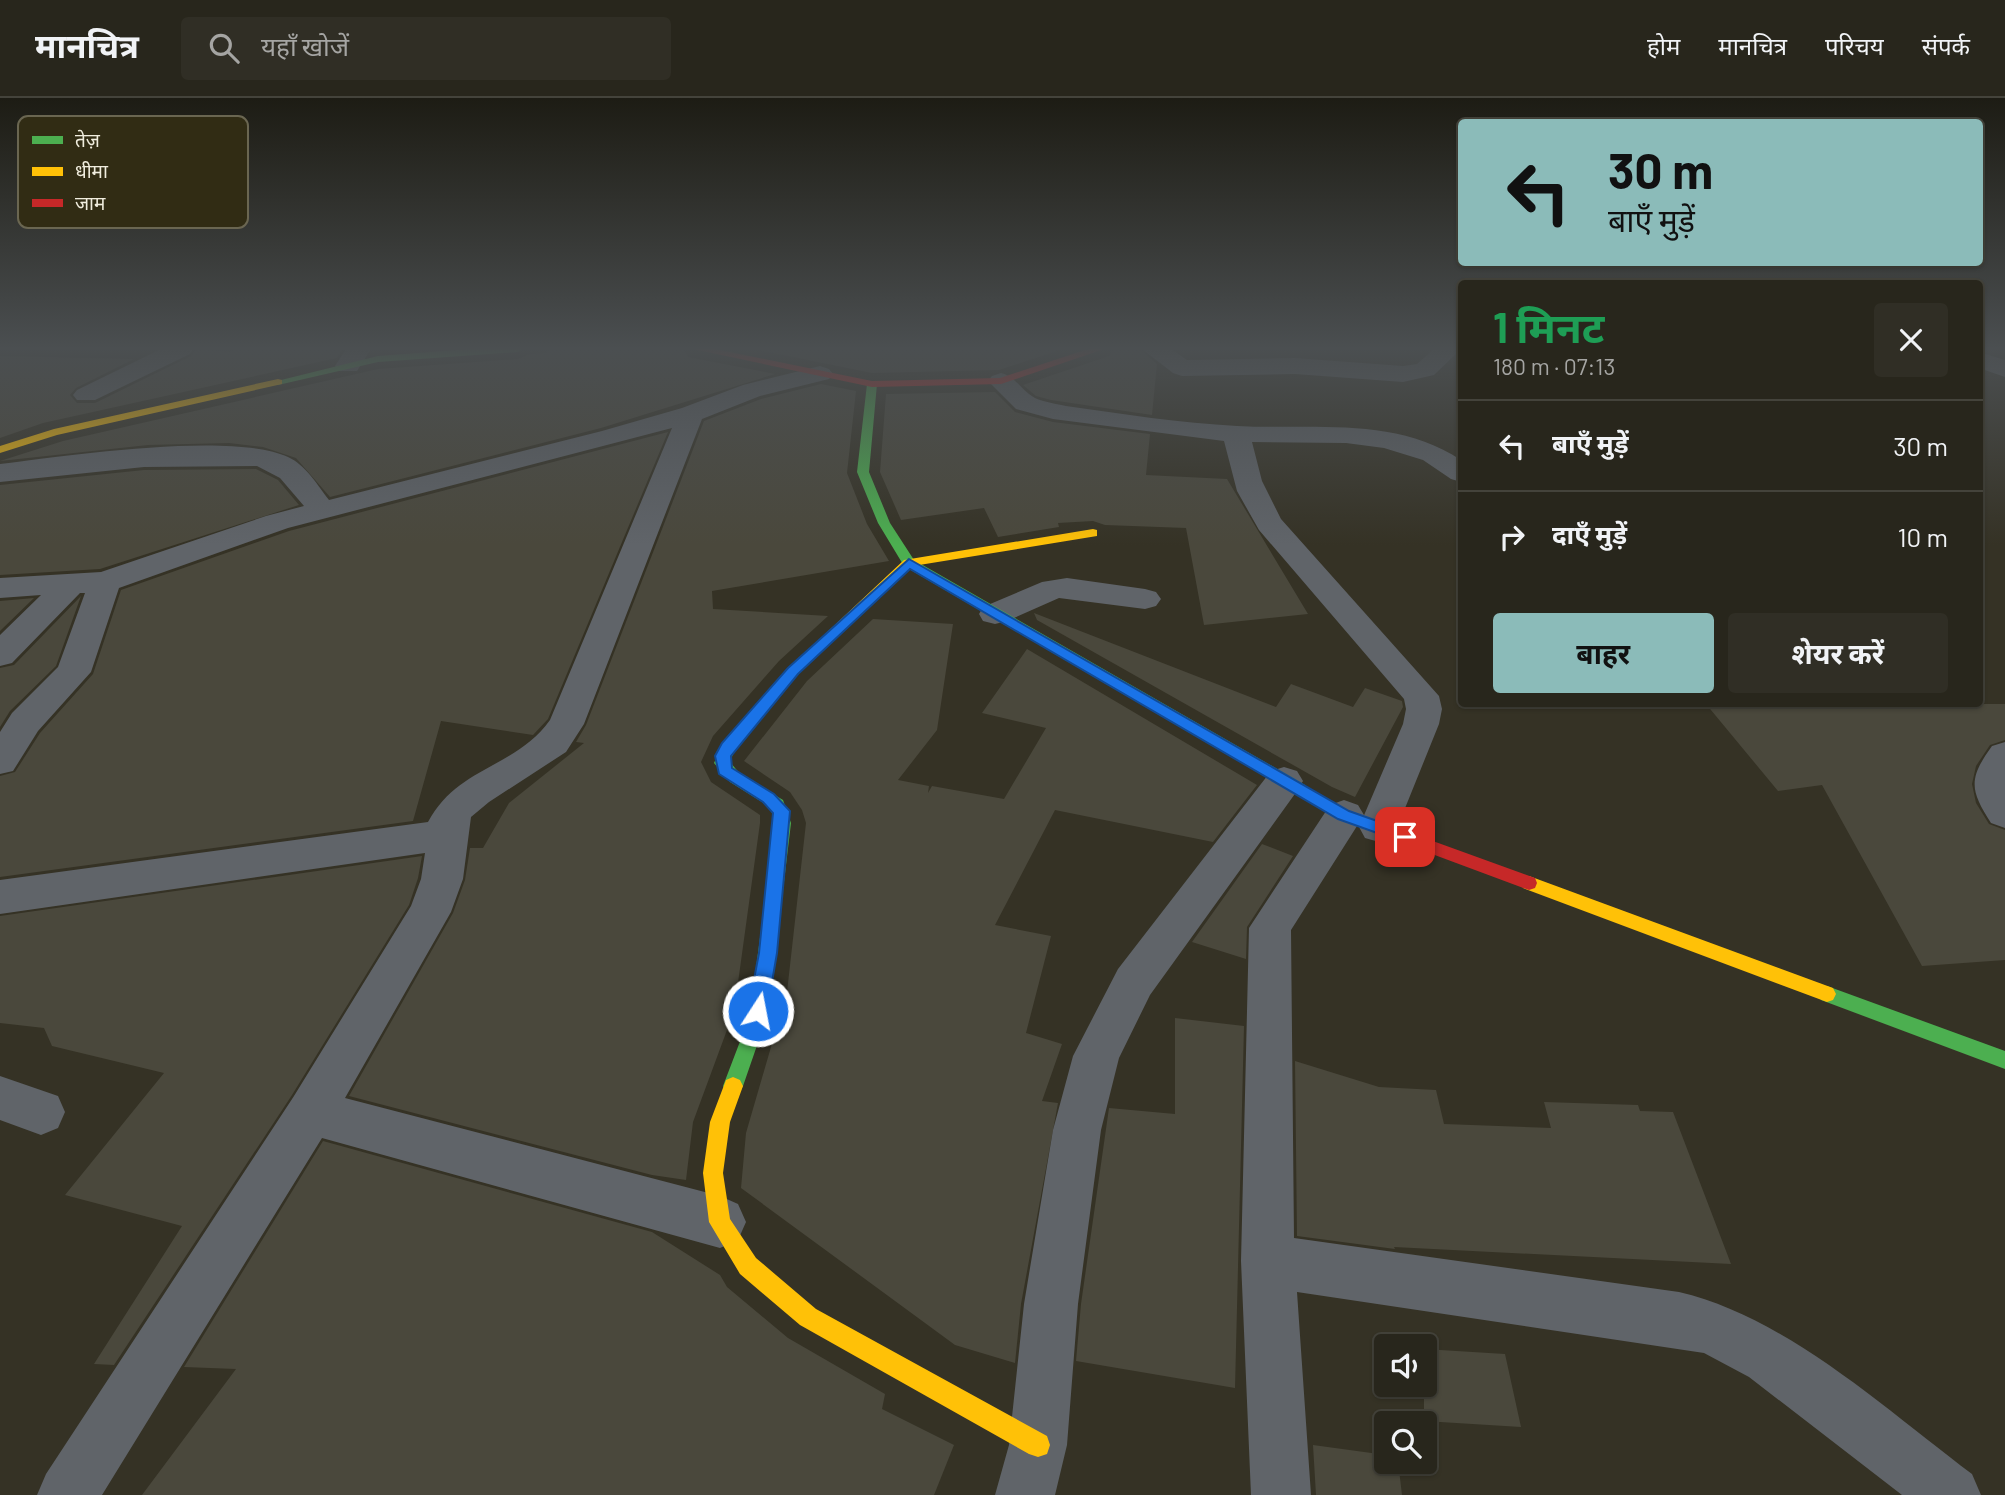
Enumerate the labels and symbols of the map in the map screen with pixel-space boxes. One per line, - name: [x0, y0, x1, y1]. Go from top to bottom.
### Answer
- legend: [18, 116, 248, 228]
- text: तेज़: [75, 128, 101, 151]
- text: धीमा: [75, 159, 109, 182]
- text: जाम: [75, 191, 106, 214]
- pin: [1375, 807, 1435, 867]
- position arrow: [721, 974, 795, 1048]

